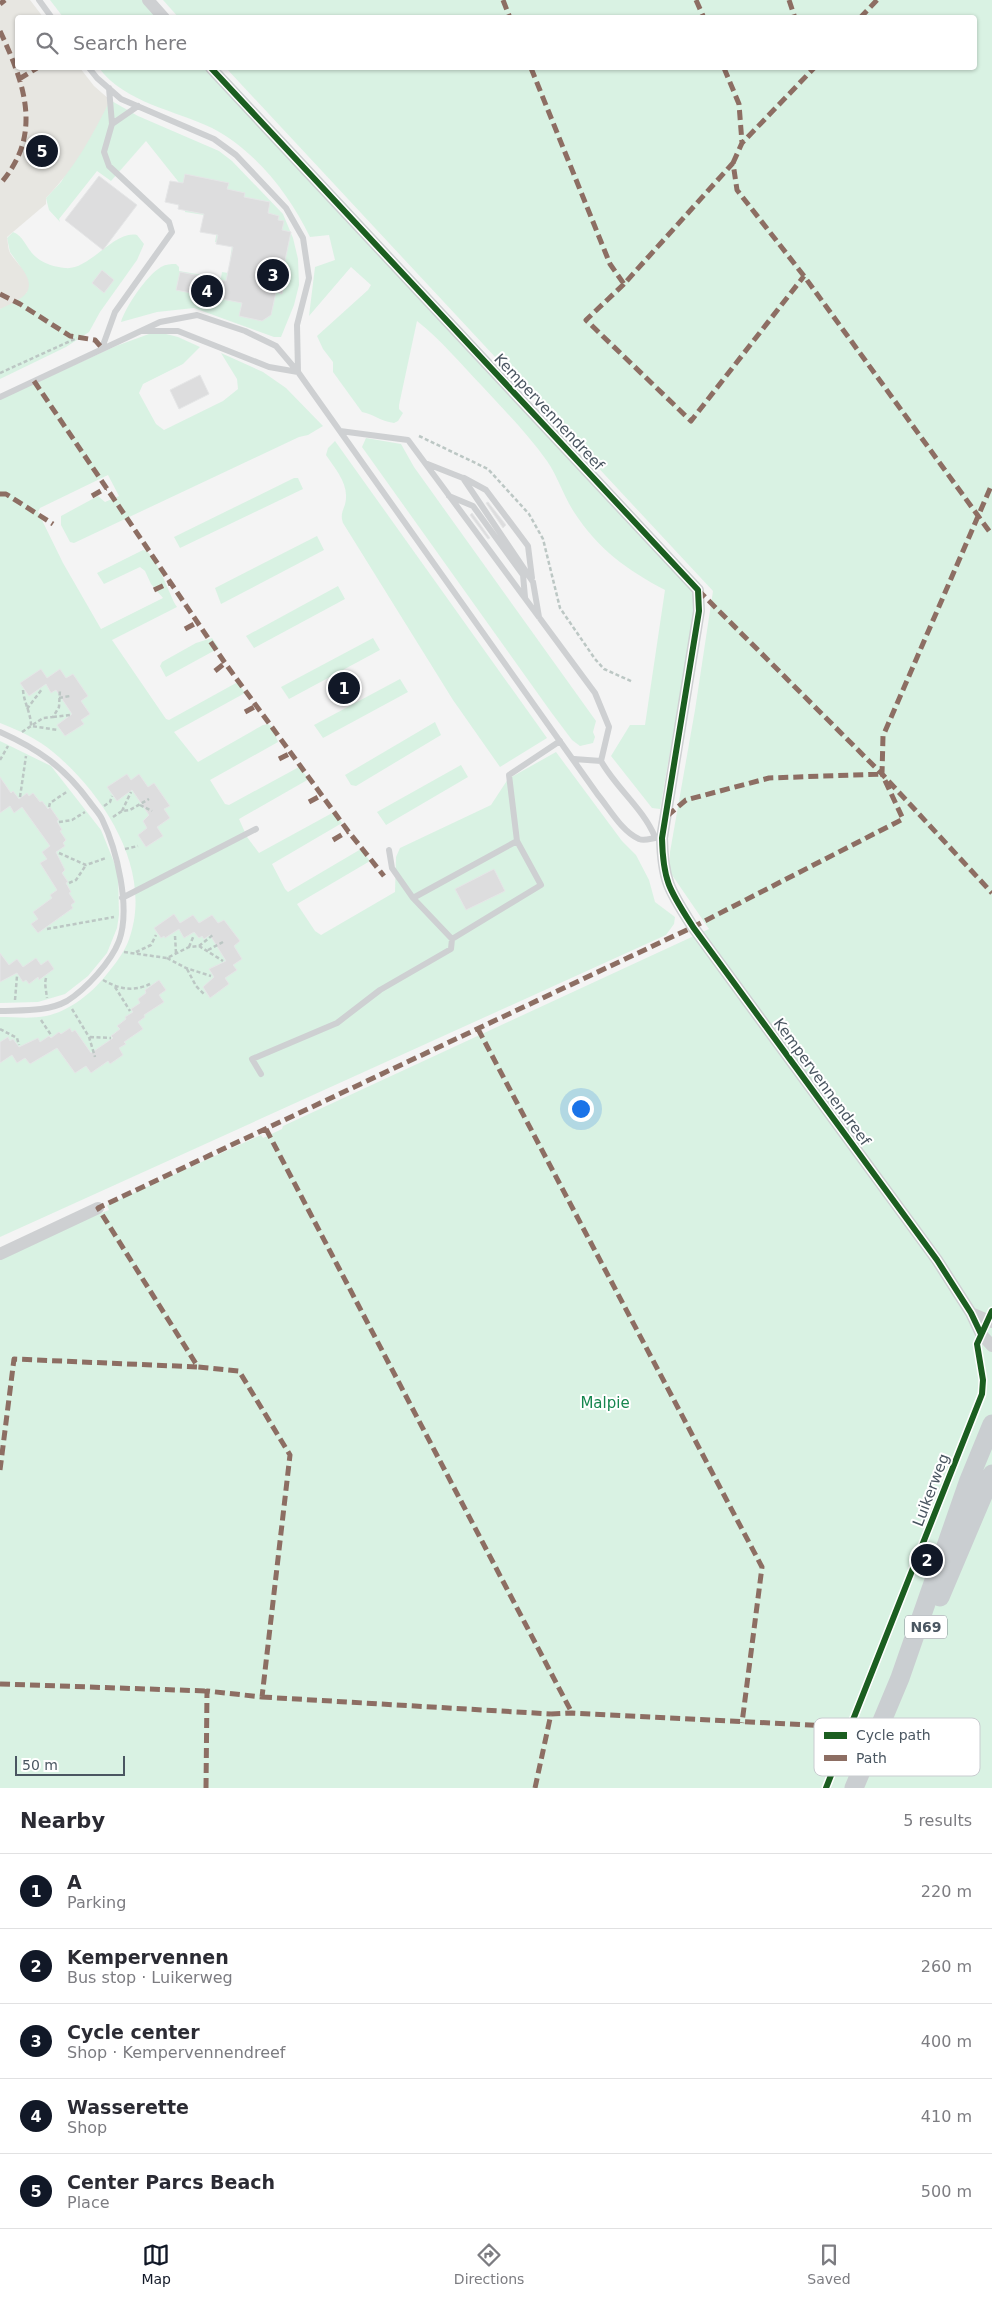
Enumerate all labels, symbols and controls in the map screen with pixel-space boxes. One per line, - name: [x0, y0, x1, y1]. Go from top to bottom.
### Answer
- search box: [15, 15, 977, 70]
- icon: search: [33, 29, 61, 57]
- text: Search here: [73, 32, 187, 54]
- pin: 5: [26, 132, 58, 170]
- pin: 3: [257, 256, 289, 294]
- pin: 4: [191, 272, 223, 310]
- street label: Kempervennendreef: [490, 350, 608, 475]
- pin: 1: [328, 669, 360, 707]
- street label: Kempervennendreef: [770, 1015, 875, 1150]
- your location: [568, 1096, 594, 1122]
- park label: Malpie: [580, 1394, 630, 1412]
- street label: Luikerweg: [909, 1451, 953, 1529]
- pin: 2: [911, 1541, 943, 1579]
- road number: N69: [905, 1615, 947, 1638]
- legend: [814, 1718, 980, 1776]
- text: Cycle path: [856, 1727, 931, 1743]
- text: Path: [856, 1750, 887, 1766]
- scale bar: [15, 1753, 125, 1776]
- text: 50 m: [22, 1757, 58, 1773]
- text: Nearby: [20, 1809, 105, 1833]
- text: 5 results: [903, 1811, 972, 1830]
- text: A: [67, 1871, 82, 1893]
- text: 1: [30, 1882, 42, 1901]
- text: 220 m: [921, 1882, 972, 1901]
- text: Parking: [67, 1893, 126, 1912]
- text: Kempervennen: [67, 1946, 229, 1968]
- text: 2: [30, 1957, 42, 1976]
- text: 260 m: [921, 1957, 972, 1976]
- text: Bus stop · Luikerweg: [67, 1968, 233, 1987]
- text: Cycle center: [67, 2021, 200, 2043]
- text: 3: [30, 2032, 42, 2051]
- text: 400 m: [921, 2032, 972, 2051]
- text: Shop · Kempervennendreef: [67, 2043, 285, 2062]
- text: Wasserette: [67, 2096, 189, 2118]
- text: 4: [30, 2107, 42, 2126]
- text: 410 m: [921, 2107, 972, 2126]
- text: Shop: [67, 2118, 107, 2137]
- text: Center Parcs Beach: [67, 2171, 275, 2193]
- text: 5: [30, 2182, 42, 2201]
- text: 500 m: [921, 2182, 972, 2201]
- text: Place: [67, 2193, 110, 2212]
- tab: Map: [141, 2241, 171, 2287]
- tab: Directions: [454, 2241, 524, 2287]
- tab: Saved: [807, 2241, 851, 2287]

